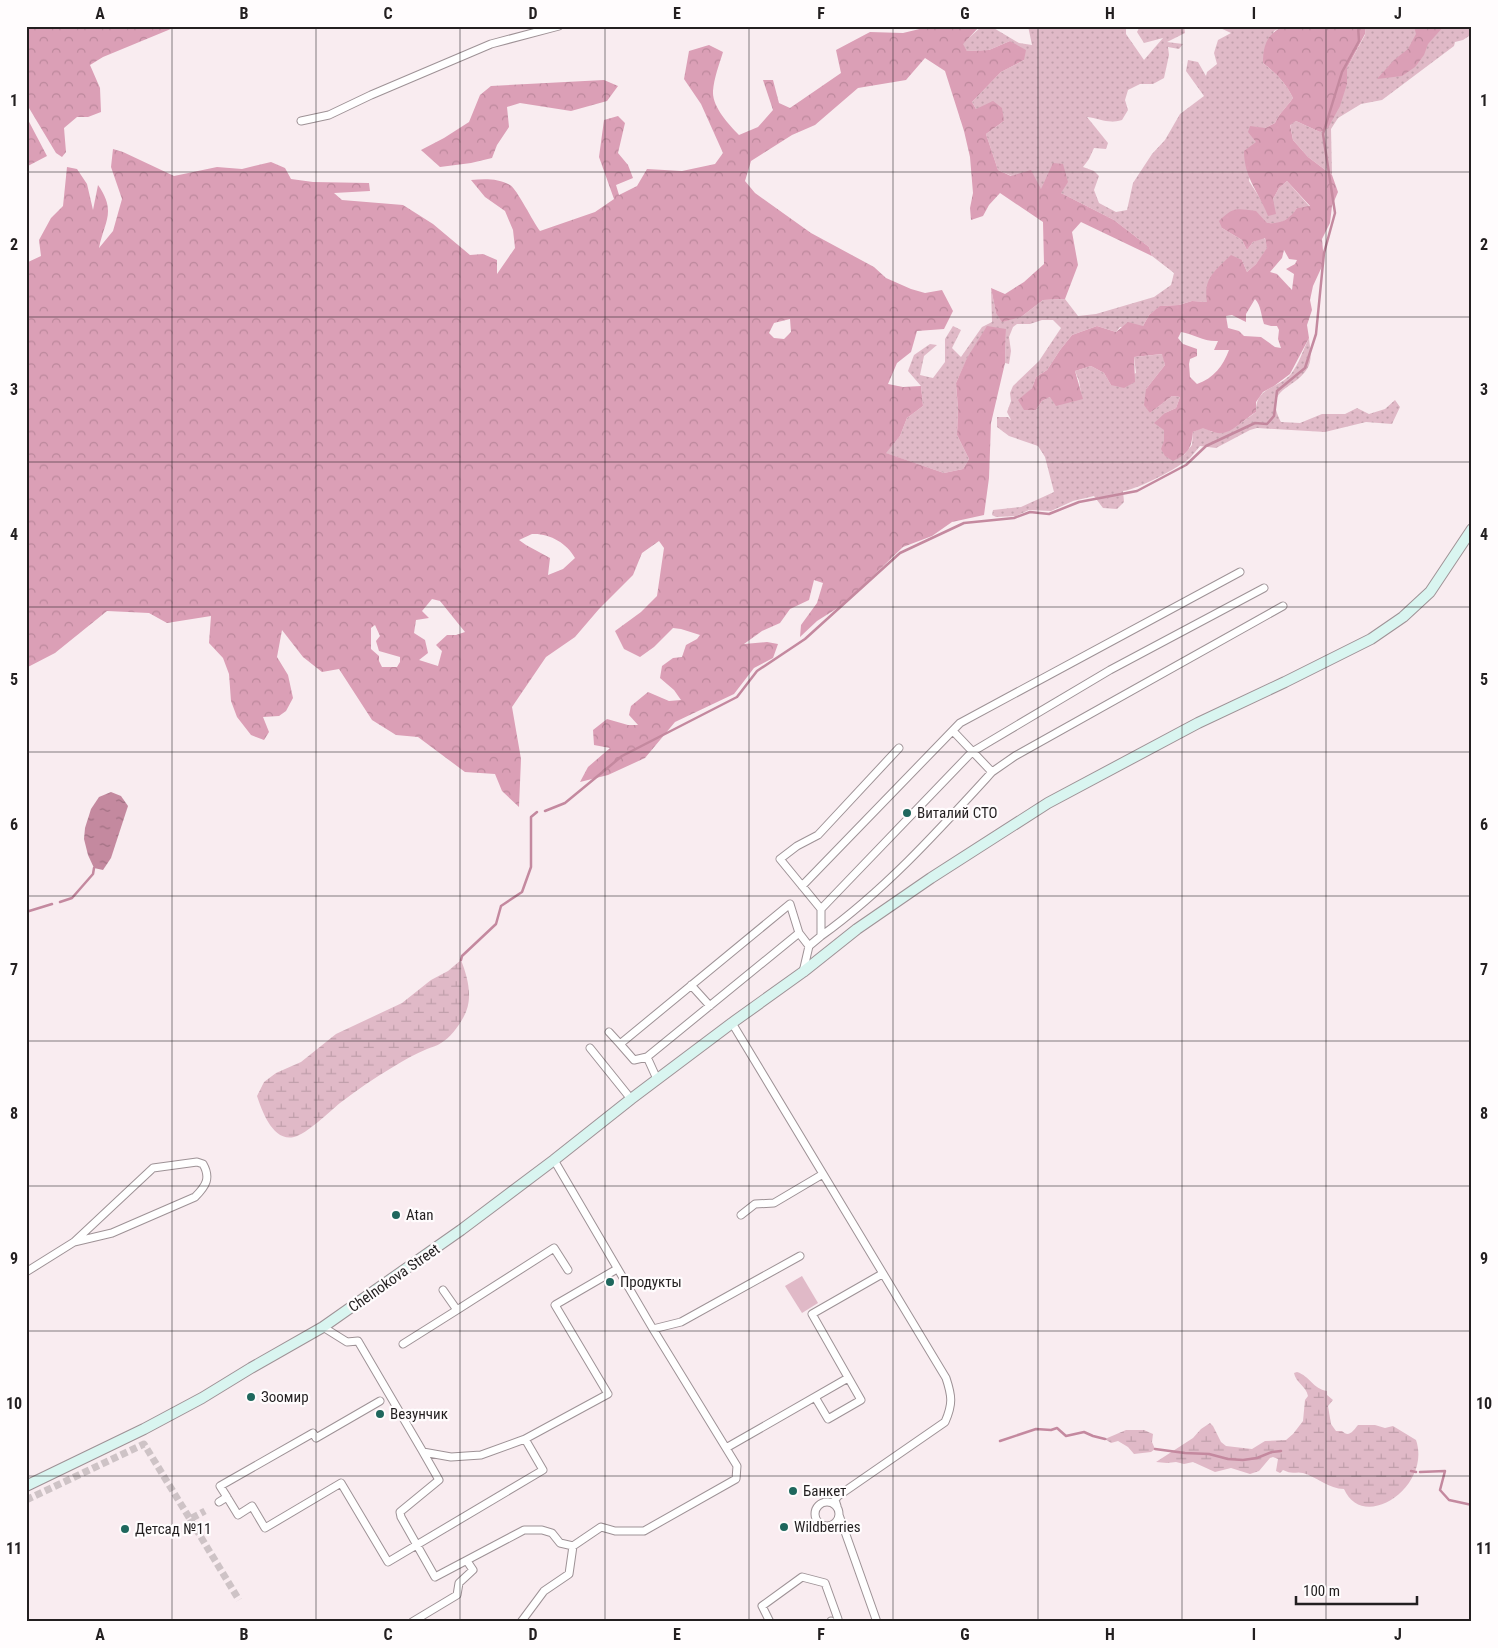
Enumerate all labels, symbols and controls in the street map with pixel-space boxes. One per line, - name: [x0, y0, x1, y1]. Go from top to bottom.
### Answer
- text: A: [95, 4, 105, 23]
- text: B: [240, 4, 249, 23]
- text: C: [383, 4, 393, 23]
- text: D: [528, 4, 538, 23]
- text: E: [673, 4, 681, 23]
- text: F: [817, 4, 825, 23]
- text: G: [960, 4, 970, 23]
- text: H: [1105, 4, 1115, 23]
- text: I: [1252, 4, 1256, 23]
- text: J: [1394, 4, 1402, 23]
- text: 1: [10, 91, 18, 110]
- text: 1: [1480, 91, 1488, 110]
- text: 2: [10, 235, 18, 254]
- text: 2: [1480, 235, 1488, 254]
- text: 3: [10, 380, 18, 399]
- text: 3: [1480, 380, 1488, 399]
- text: 4: [10, 525, 18, 544]
- text: 4: [1480, 525, 1488, 544]
- text: 5: [10, 670, 18, 689]
- text: 5: [1480, 670, 1488, 689]
- place label: Виталий СТО: [917, 804, 998, 822]
- marker: Виталий СТО: [901, 807, 913, 819]
- text: 6: [10, 815, 18, 834]
- text: 6: [1480, 815, 1488, 834]
- text: 7: [10, 960, 18, 979]
- text: 7: [1480, 960, 1488, 979]
- text: 8: [10, 1104, 18, 1123]
- text: 8: [1480, 1104, 1488, 1123]
- place label: Atan: [406, 1206, 433, 1224]
- marker: Atan: [390, 1209, 402, 1221]
- street label: Chelnokova Street: [345, 1240, 443, 1316]
- text: 9: [10, 1249, 18, 1268]
- text: 9: [1480, 1249, 1488, 1268]
- place label: Продукты: [620, 1273, 682, 1291]
- marker: Продукты: [604, 1276, 616, 1288]
- place label: Зоомир: [261, 1388, 309, 1406]
- marker: Зоомир: [245, 1391, 257, 1403]
- text: 10: [6, 1394, 22, 1413]
- text: 10: [1476, 1394, 1492, 1413]
- place label: Везунчик: [390, 1405, 448, 1423]
- marker: Везунчик: [374, 1408, 386, 1420]
- place label: Банкет: [803, 1482, 846, 1500]
- marker: Банкет: [787, 1485, 799, 1497]
- place label: Wildberries: [794, 1518, 861, 1536]
- place label: Детсад №11: [135, 1520, 211, 1538]
- marker: Wildberries: [778, 1521, 790, 1533]
- marker: Детсад №11: [119, 1523, 131, 1535]
- text: 11: [6, 1539, 22, 1558]
- text: 11: [1476, 1539, 1492, 1558]
- scale bar: [1296, 1573, 1417, 1605]
- text: 100 m: [1303, 1582, 1340, 1600]
- text: A: [95, 1625, 105, 1644]
- text: B: [240, 1625, 249, 1644]
- text: C: [383, 1625, 393, 1644]
- text: D: [528, 1625, 538, 1644]
- text: E: [673, 1625, 681, 1644]
- text: F: [817, 1625, 825, 1644]
- text: G: [960, 1625, 970, 1644]
- text: H: [1105, 1625, 1115, 1644]
- text: I: [1252, 1625, 1256, 1644]
- text: J: [1394, 1625, 1402, 1644]

